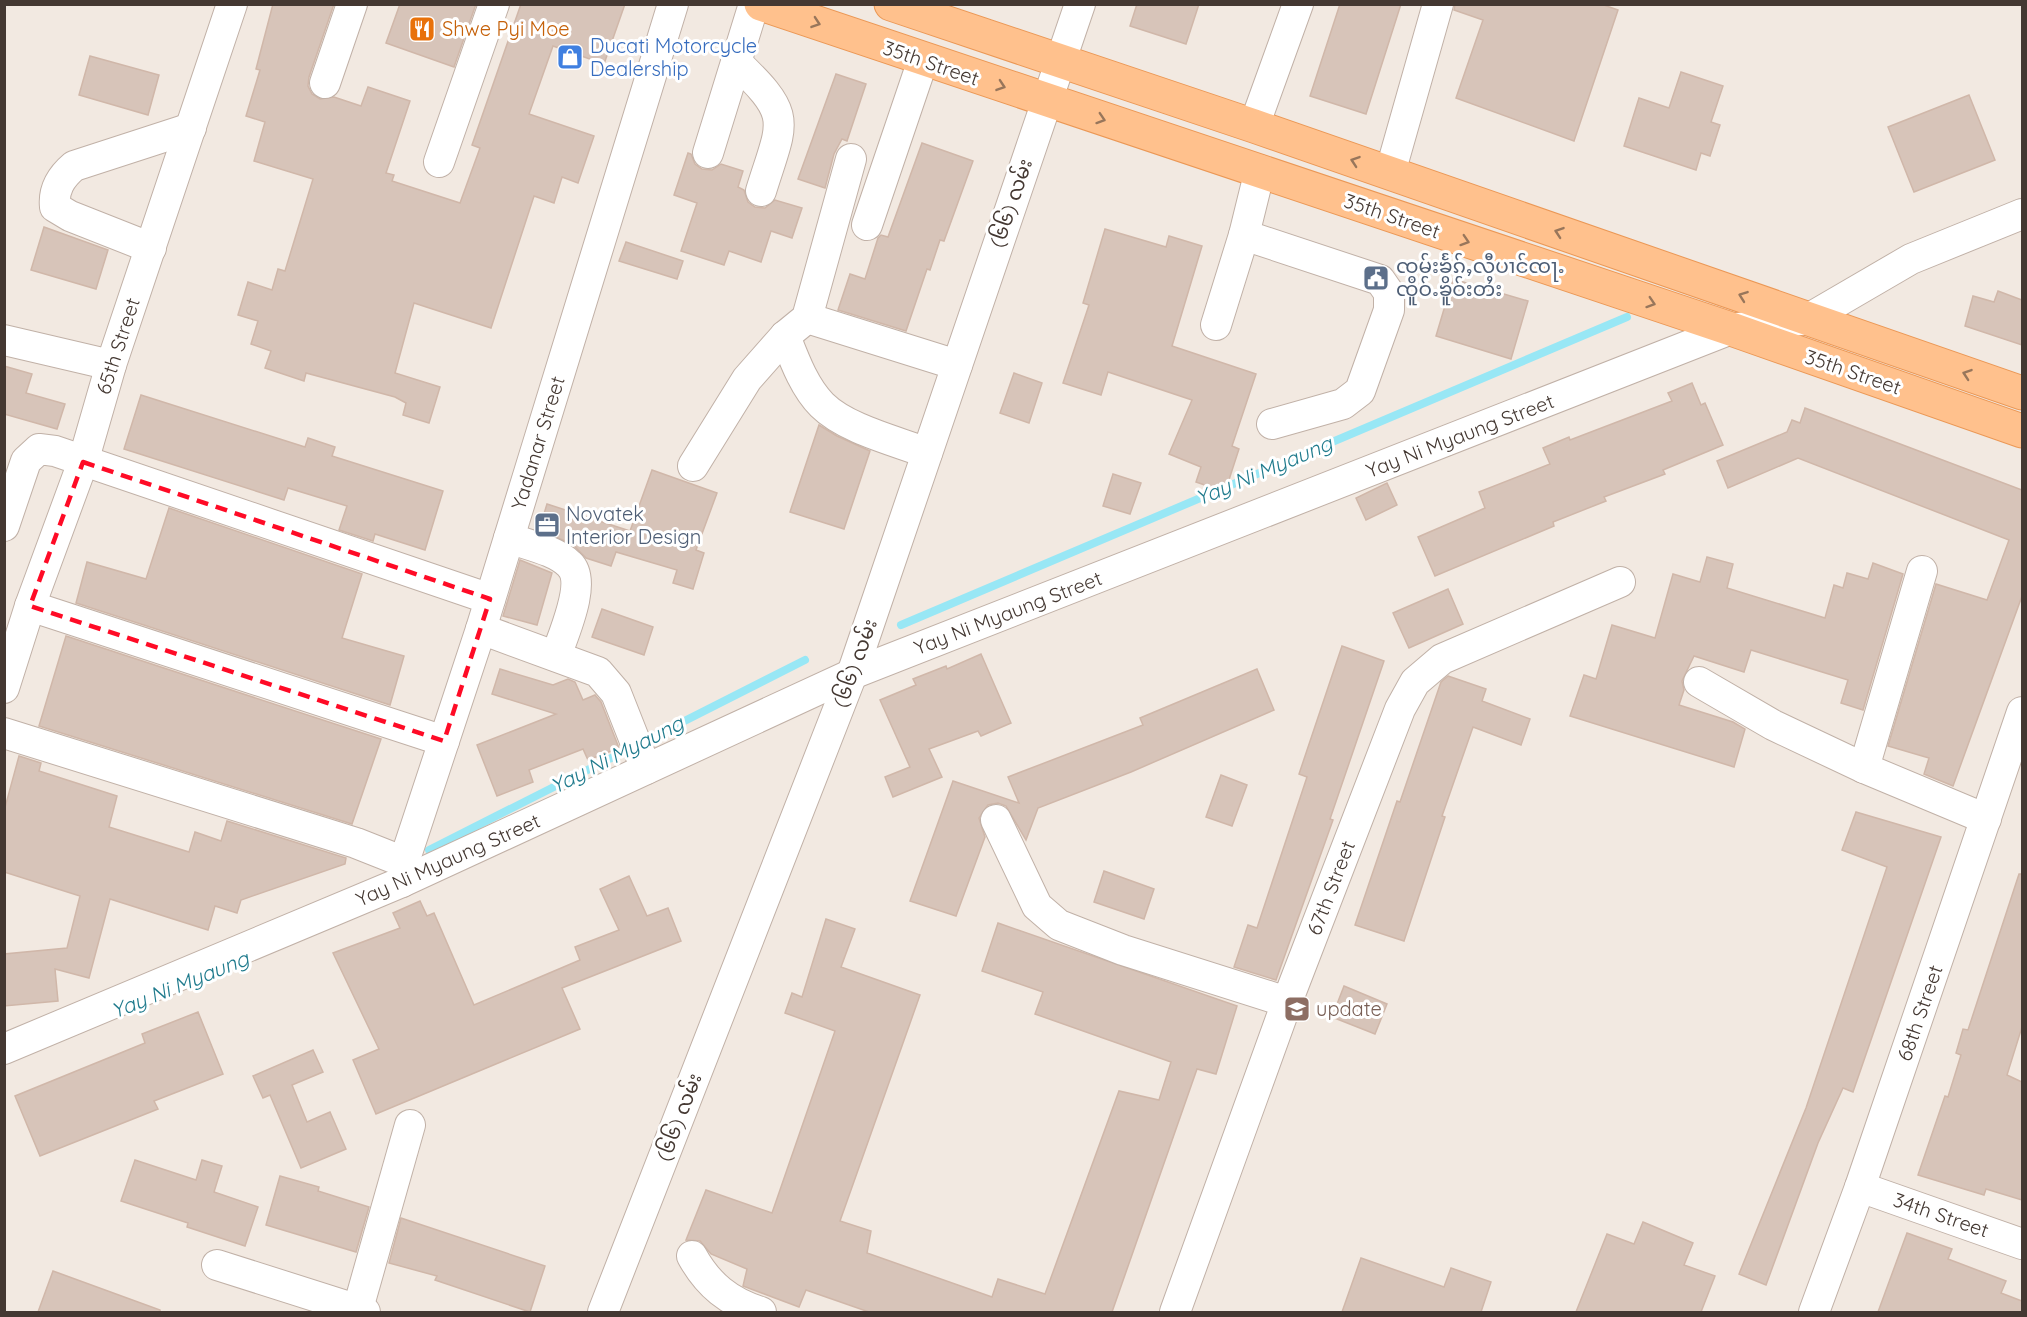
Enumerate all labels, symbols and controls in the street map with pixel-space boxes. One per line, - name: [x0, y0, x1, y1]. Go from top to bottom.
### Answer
- restaurant icon: Shwe Pyi Moe: [407, 14, 437, 44]
- place label: Shwe Pyi Moe: [442, 16, 570, 41]
- one-way arrow: [810, 16, 821, 29]
- place label: Ducati Motorcycle Dealership: [590, 33, 757, 81]
- street label: 35th Street: [880, 34, 983, 91]
- shop icon: Ducati Motorcycle Dealership: [555, 42, 585, 72]
- one-way arrow: [995, 79, 1006, 92]
- one-way arrow: [1095, 112, 1106, 125]
- street label: (၆၆) လမ်း: [983, 155, 1037, 250]
- one-way arrow: [1350, 156, 1361, 169]
- street label: 35th Street: [1341, 187, 1444, 244]
- one-way arrow: [1554, 226, 1565, 239]
- one-way arrow: [1459, 234, 1470, 247]
- place label: ၸုမ်းၶႅၵ်ႇလီပၢင်ၸႃႉ ၸိူဝ်ႉၶိူဝ်းတႆး: [1396, 252, 1565, 306]
- public building icon: ၸုမ်းၶႅၵ်ႇလီပၢင်ၸႃႉ ၸိူဝ်ႉၶိူဝ်းတႆး: [1361, 263, 1391, 293]
- one-way arrow: [1738, 291, 1749, 304]
- street label: 65th Street: [90, 294, 145, 397]
- one-way arrow: [1645, 295, 1655, 308]
- street label: 35th Street: [1802, 343, 1905, 400]
- one-way arrow: [1962, 369, 1973, 381]
- street label: Yadanar Street: [505, 373, 570, 513]
- street label: Yay Ni Myaung Street: [1362, 388, 1557, 483]
- water label: Yay Ni Myaung: [1191, 429, 1338, 511]
- place label: Novatek Interior Design: [566, 501, 701, 549]
- office icon: Novatek Interior Design: [532, 510, 562, 540]
- street label: Yay Ni Myaung Street: [910, 565, 1105, 660]
- street label: (၆၆) လမ်း: [826, 615, 882, 710]
- water label: Yay Ni Myaung: [546, 709, 689, 799]
- street label: Yay Ni Myaung Street: [352, 808, 544, 911]
- street label: 67th Street: [1301, 837, 1360, 939]
- water label: Yay Ni Myaung: [107, 944, 254, 1023]
- street label: 68th Street: [1891, 961, 1948, 1064]
- school or university icon: update: [1282, 994, 1312, 1024]
- place label: update: [1316, 996, 1382, 1021]
- street label: (၆၆) လမ်း: [649, 1069, 707, 1164]
- street label: 34th Street: [1890, 1187, 1992, 1243]

